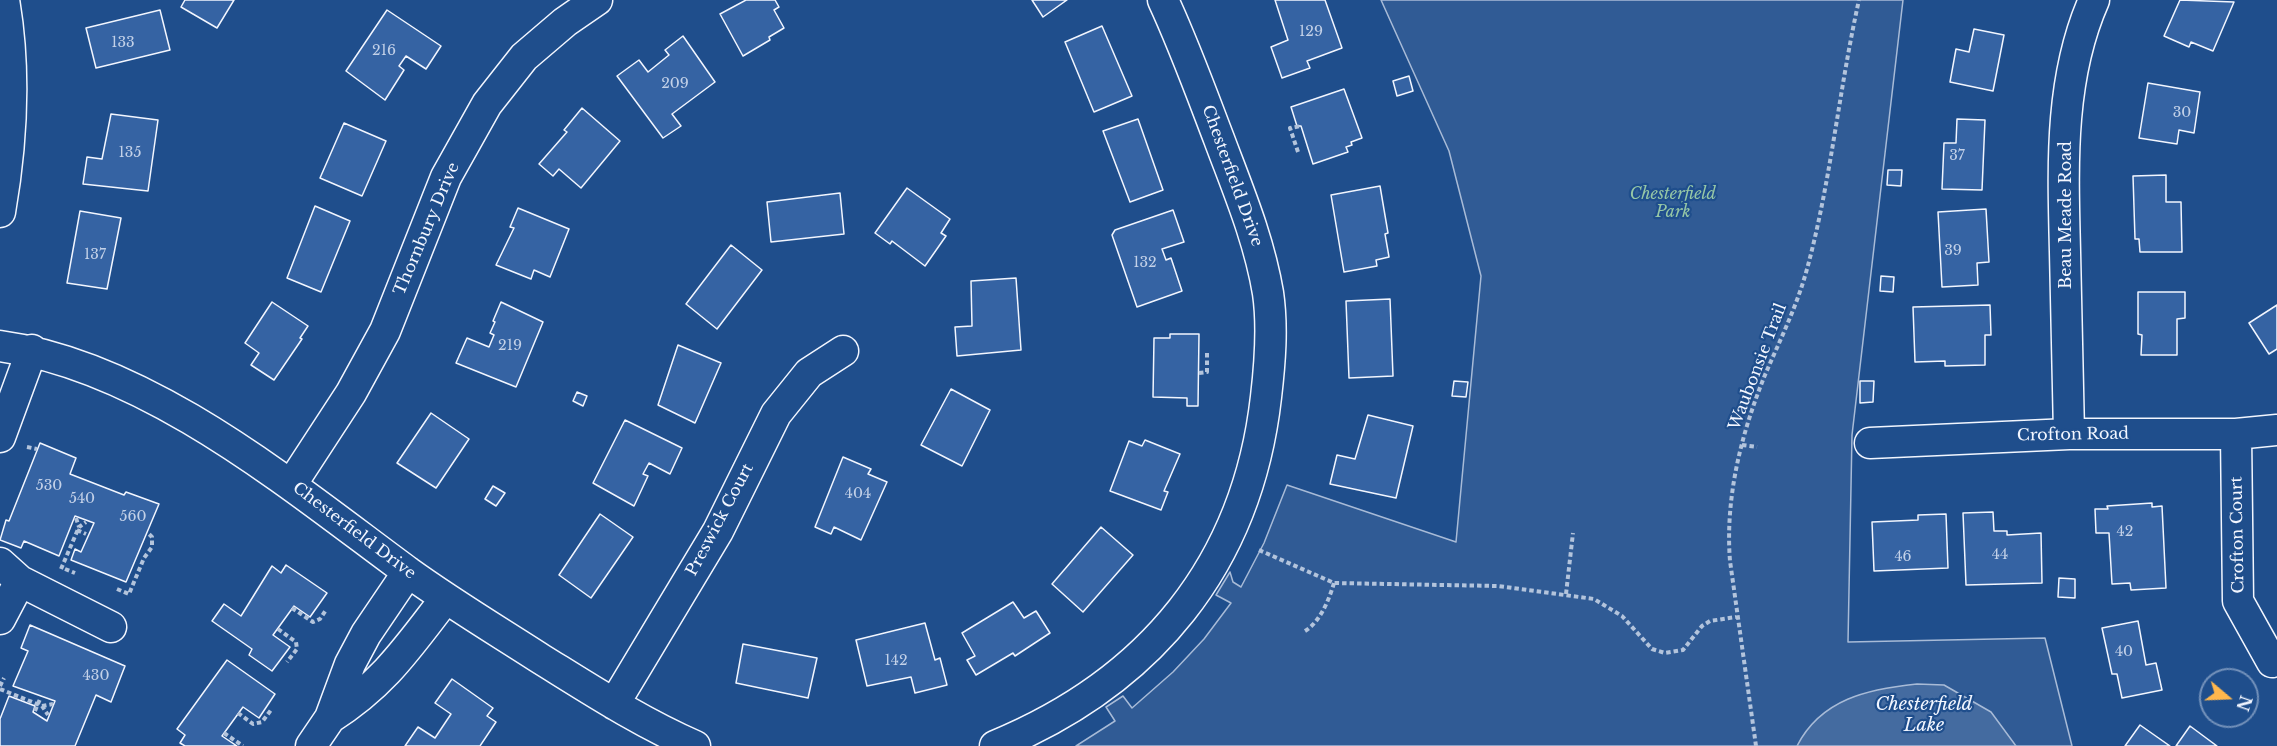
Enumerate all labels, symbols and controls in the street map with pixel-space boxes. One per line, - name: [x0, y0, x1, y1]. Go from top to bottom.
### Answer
- house number: 129: [1299, 24, 1323, 40]
- house number: 133: [111, 35, 135, 51]
- house number: 216: [372, 43, 396, 59]
- house number: 209: [661, 76, 689, 92]
- street label: Chesterfield Drive: [1197, 103, 1267, 249]
- house number: 30: [2173, 105, 2191, 121]
- street label: Beau Meade Road: [2056, 141, 2076, 289]
- house number: 135: [119, 145, 141, 161]
- house number: 37: [1949, 148, 1965, 164]
- street label: Thornbury Drive: [390, 160, 464, 298]
- park label: Chesterfield Park: [1630, 184, 1716, 222]
- house number: 39: [1944, 243, 1962, 259]
- house number: 137: [84, 247, 106, 263]
- house number: 132: [1133, 255, 1157, 271]
- street label: Waubonsie Trail: [1725, 301, 1791, 433]
- house number: 219: [498, 338, 522, 354]
- street label: Crofton Road: [2017, 424, 2129, 446]
- street label: Preswick Court: [682, 460, 758, 580]
- street label: Crofton Court: [2227, 476, 2249, 594]
- house number: 530: [36, 478, 62, 494]
- street label: Chesterfield Drive: [289, 478, 419, 584]
- house number: 404: [845, 486, 871, 502]
- house number: 540: [69, 491, 95, 507]
- house number: 560: [120, 509, 146, 525]
- house number: 42: [2117, 524, 2133, 540]
- house number: 44: [1992, 547, 2008, 563]
- house number: 46: [1894, 549, 1912, 565]
- house number: 40: [2115, 644, 2133, 660]
- house number: 142: [884, 653, 908, 669]
- house number: 430: [83, 668, 109, 684]
- north arrow: [2199, 668, 2259, 728]
- text: N: [2232, 693, 2256, 714]
- water label: Chesterfield Lake: [1875, 694, 1973, 736]

